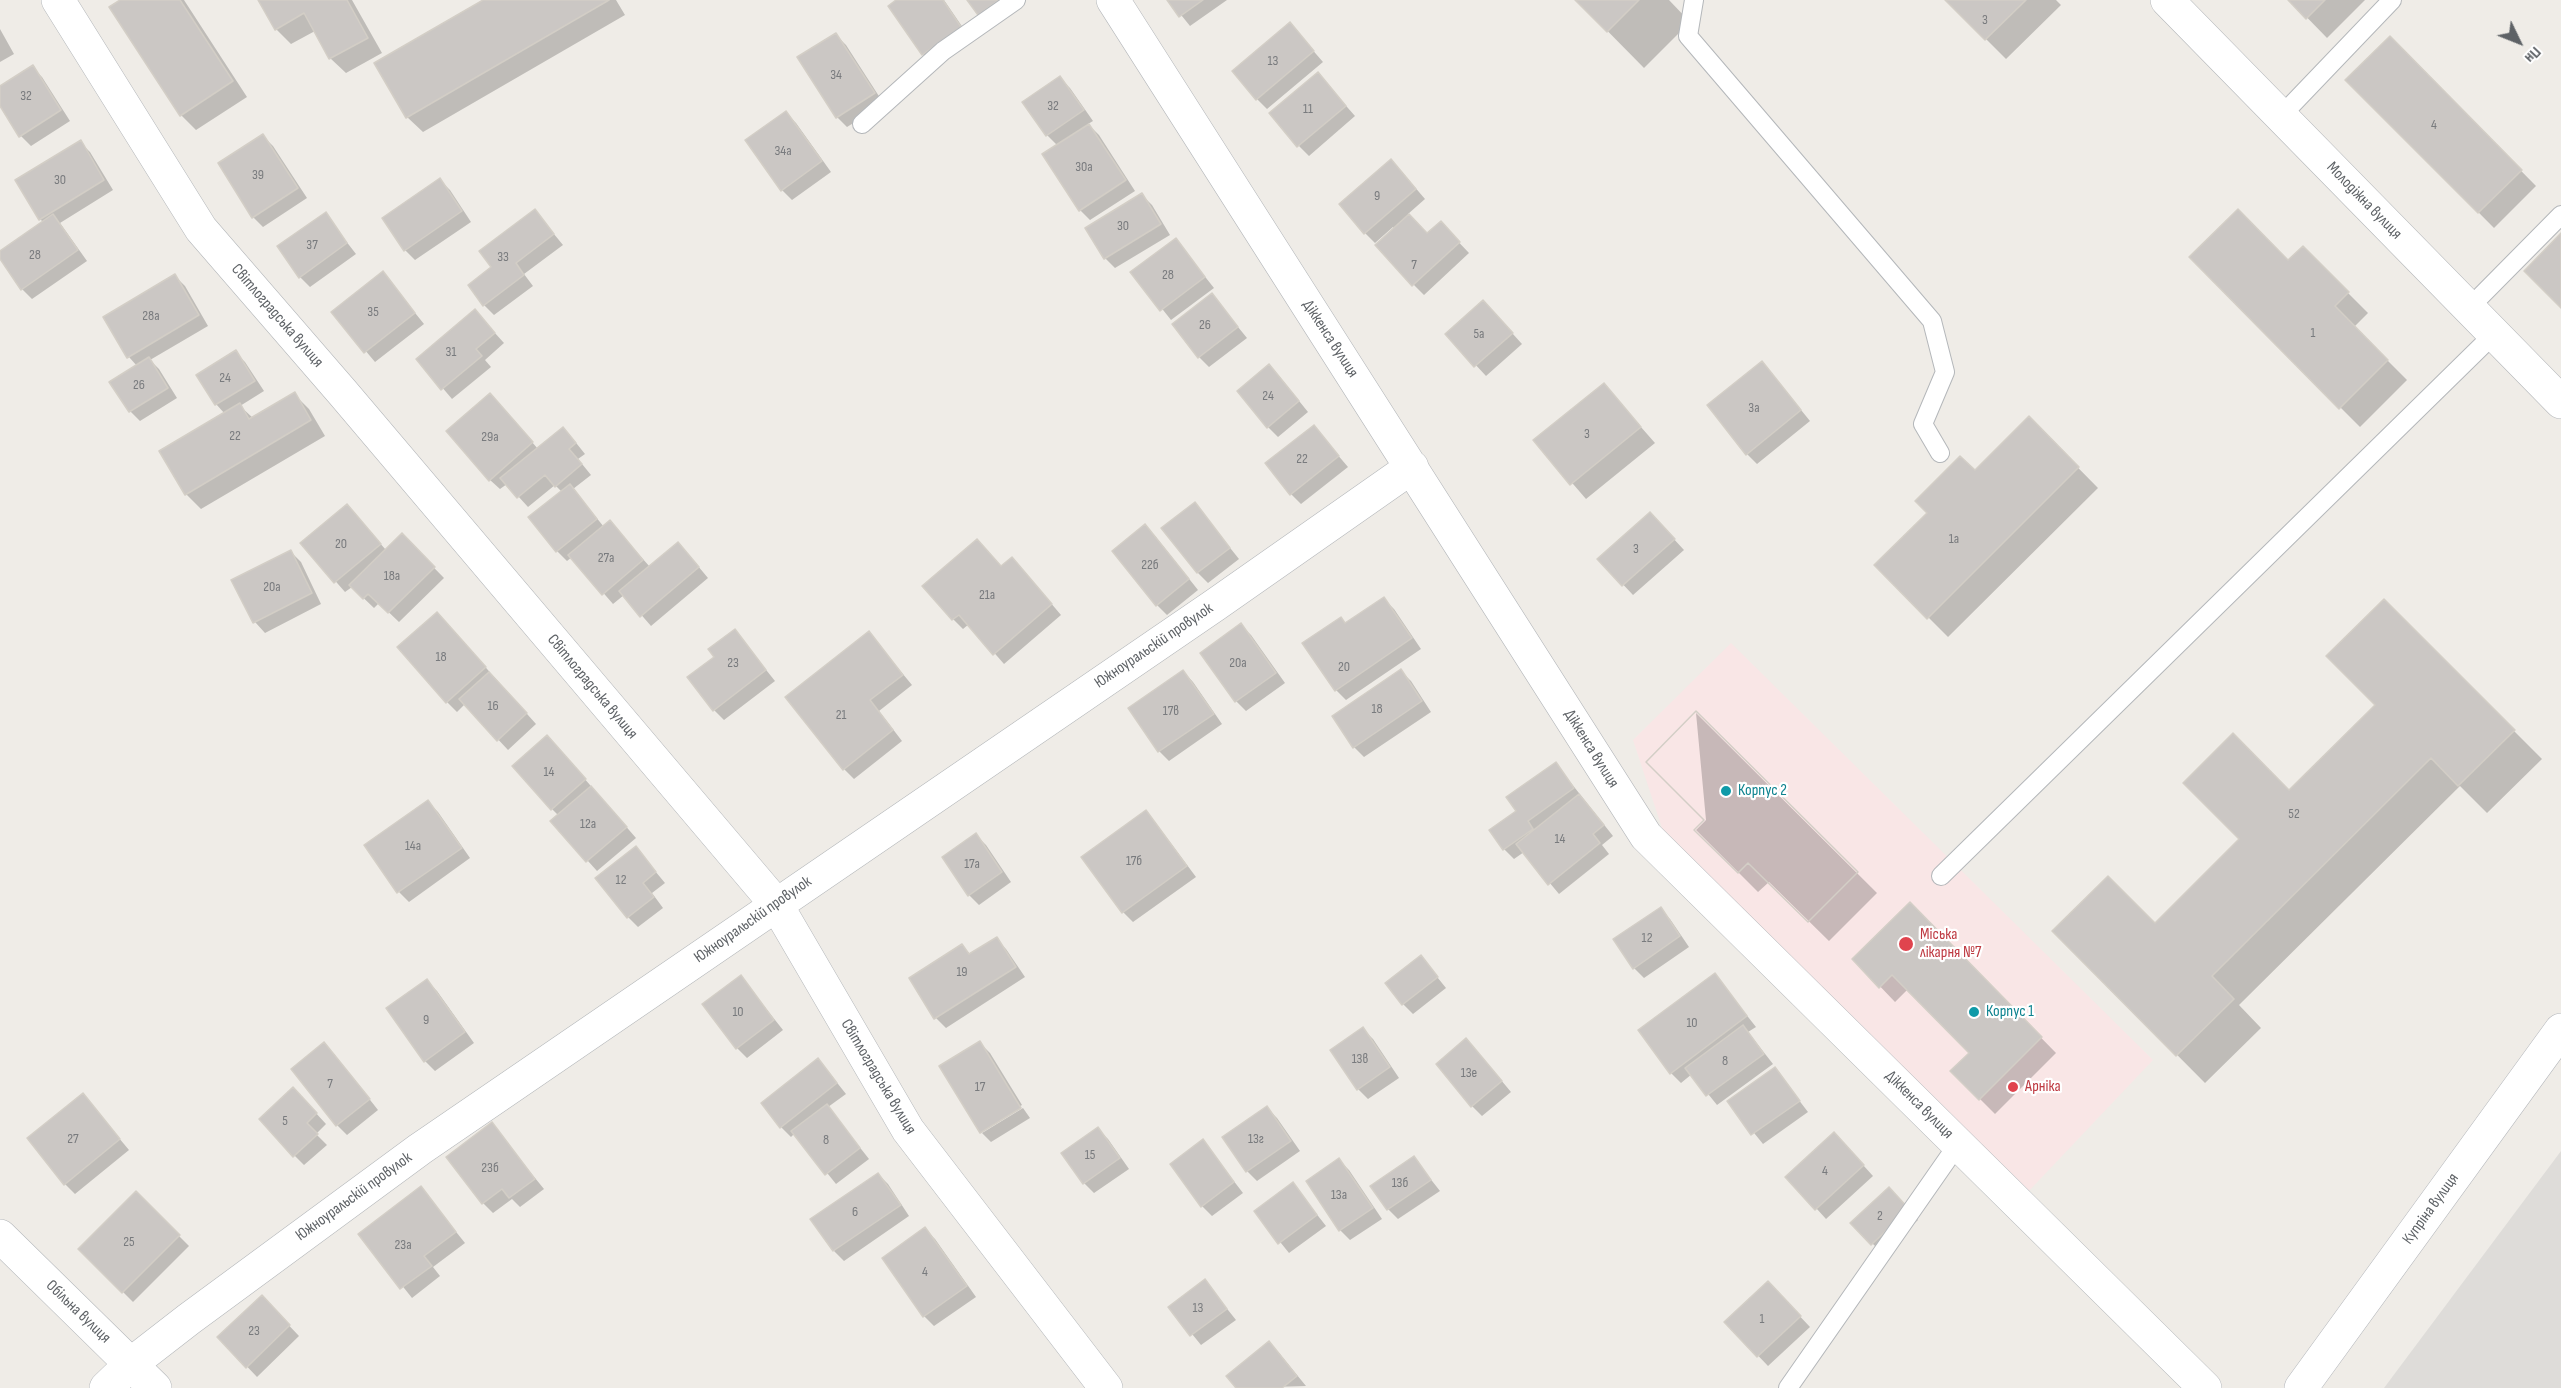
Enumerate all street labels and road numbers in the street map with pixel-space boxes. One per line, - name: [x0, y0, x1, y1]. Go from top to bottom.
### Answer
- street label: Молодіжна вулиця: [2322, 158, 2406, 244]
- street label: Світлоградська вулиця: [227, 260, 327, 372]
- street label: Діккенса вулиця: [1298, 297, 1362, 381]
- street label: Южноуральскій провулок: [1091, 599, 1217, 693]
- street label: Світлоградська вулиця: [543, 631, 641, 743]
- street label: Діккенса вулиця: [1559, 706, 1623, 792]
- street label: Южноуральскій провулок: [691, 872, 815, 968]
- street label: Світлоградська вулиця: [836, 1016, 920, 1138]
- street label: Діккенса вулиця: [1881, 1067, 1957, 1143]
- street label: Южноуральскій провулок: [292, 1148, 416, 1246]
- street label: Купріна вулиця: [2399, 1170, 2463, 1248]
- street label: Обільна вулиця: [42, 1276, 114, 1348]

